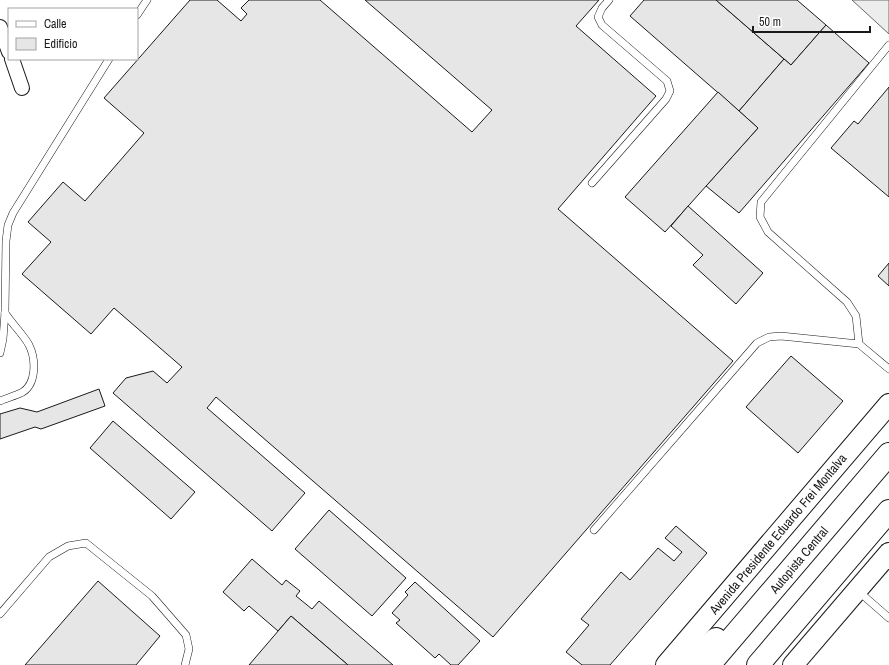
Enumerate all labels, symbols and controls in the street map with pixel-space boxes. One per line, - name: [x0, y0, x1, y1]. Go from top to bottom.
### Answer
- legend: [8, 8, 138, 60]
- scale bar: [753, 8, 870, 34]
- text: 50 m: [759, 14, 781, 30]
- text: Calle: [44, 16, 66, 32]
- text: Edificio: [44, 36, 77, 52]
- street label: Avenida Presidente Eduardo Frei Montalva: [705, 450, 850, 619]
- street label: Autopista Central: [765, 523, 832, 598]

